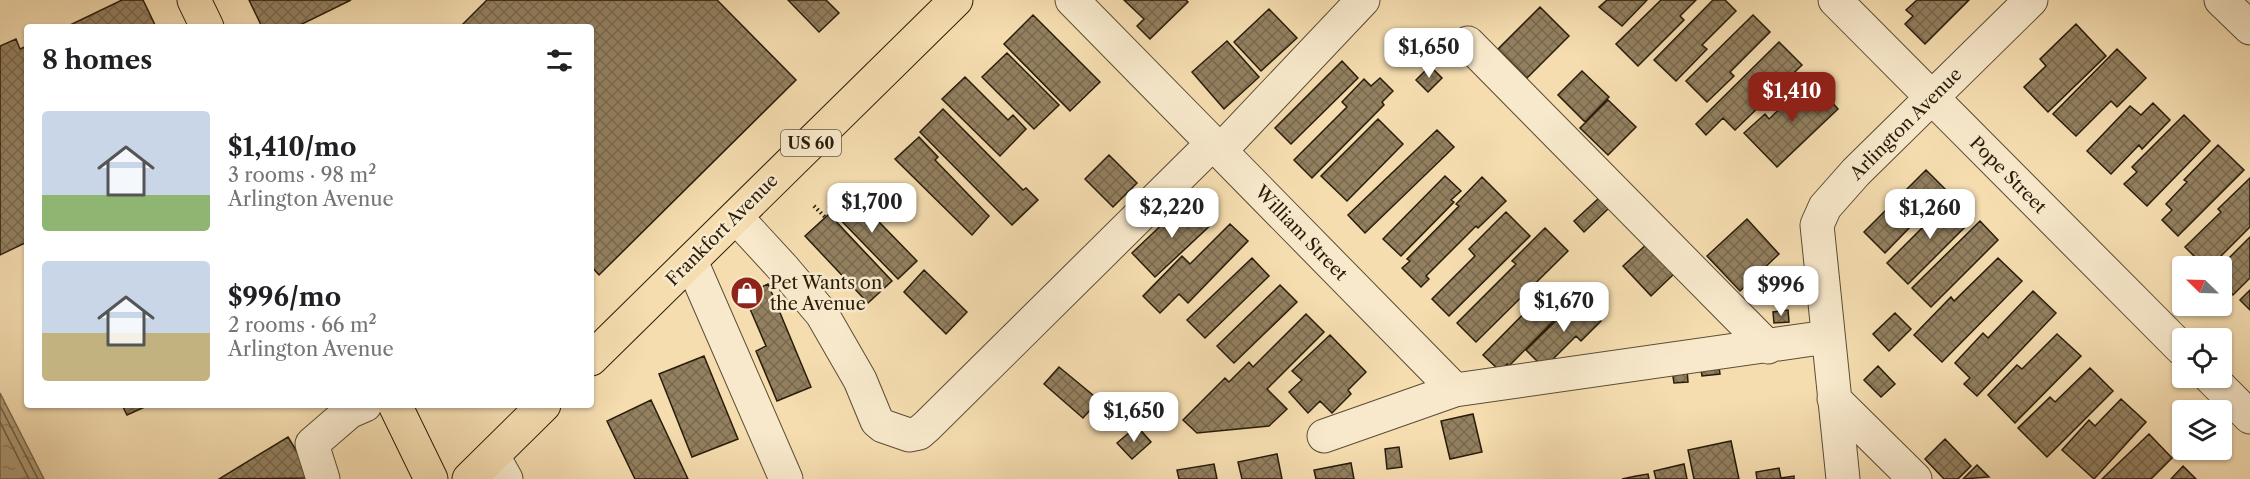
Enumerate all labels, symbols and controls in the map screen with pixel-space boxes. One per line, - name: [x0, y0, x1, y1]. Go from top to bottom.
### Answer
- pin: $1,650: [1380, 28, 1478, 79]
- text: $1,650: [1398, 35, 1460, 59]
- text: 8 homes: [42, 44, 152, 76]
- icon: filters: [543, 44, 576, 77]
- street label: Arlington Avenue: [1845, 63, 1967, 185]
- pin: $1,410: [1743, 72, 1841, 123]
- text: $1,410: [1762, 79, 1822, 103]
- road number: US 60: [781, 130, 841, 156]
- text: $1,410/mo: [228, 131, 357, 163]
- street label: Pope Street: [1965, 132, 2051, 218]
- icon: home: [90, 135, 162, 207]
- text: 3 rooms · 98 m²: [228, 163, 376, 187]
- street label: Frankfort Avenue: [661, 169, 783, 291]
- street label: William Street: [1250, 180, 1352, 285]
- pin: $1,700: [823, 183, 921, 234]
- text: Arlington Avenue: [228, 187, 394, 211]
- pin: $2,220: [1123, 188, 1221, 239]
- pin: $1,260: [1881, 189, 1979, 240]
- text: $1,700: [841, 190, 903, 214]
- text: $2,220: [1140, 195, 1204, 219]
- text: $1,260: [1899, 196, 1961, 220]
- north arrow: [2172, 256, 2232, 316]
- map controls: [2172, 256, 2232, 460]
- pin: $996: [1745, 266, 1817, 317]
- place label: Pet Wants on the Avenue: [770, 272, 882, 315]
- text: $996: [1758, 273, 1805, 297]
- shop icon: Pet Wants on the Avenue: [729, 275, 765, 311]
- text: $996/mo: [228, 281, 341, 313]
- pin: $1,670: [1515, 282, 1613, 333]
- icon: home: [90, 285, 162, 357]
- text: $1,670: [1534, 289, 1594, 313]
- text: 2 rooms · 66 m²: [228, 313, 377, 337]
- button: locate: [2172, 328, 2232, 388]
- text: Arlington Avenue: [228, 337, 394, 361]
- pin: $1,650: [1085, 392, 1183, 443]
- text: $1,650: [1103, 399, 1165, 423]
- button: layers: [2172, 400, 2232, 460]

